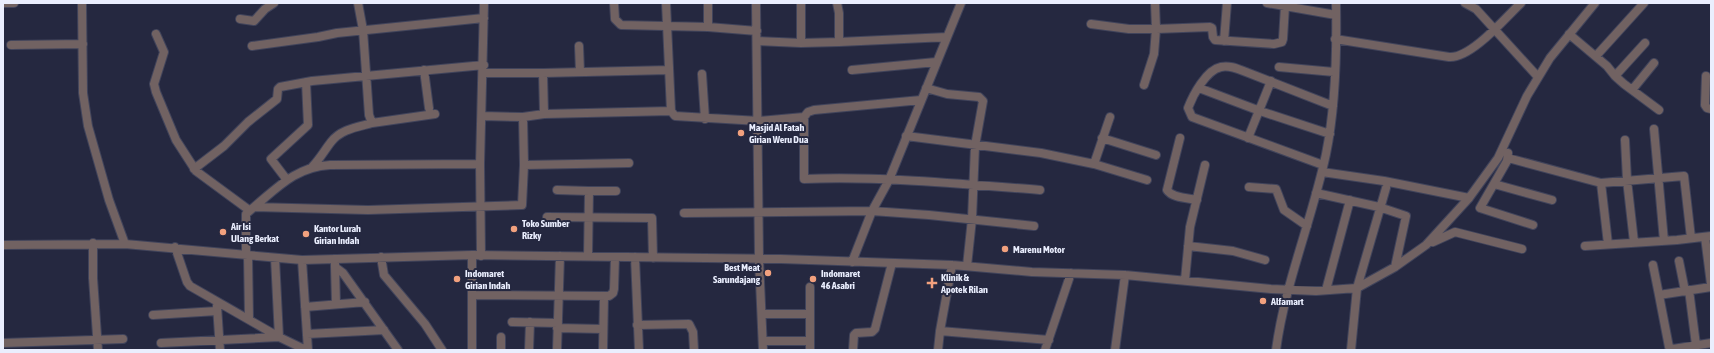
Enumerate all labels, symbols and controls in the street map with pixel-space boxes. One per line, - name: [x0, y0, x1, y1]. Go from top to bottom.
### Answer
- place label: Masjid Al Fatah Girian Weru Dua: [749, 122, 809, 145]
- marker: Masjid Al Fatah Girian Weru Dua: [736, 128, 746, 138]
- place label: Toko Sumber Rizky: [522, 218, 570, 241]
- place label: Air Isi Ulang Berkat: [230, 221, 279, 244]
- place label: Kantor Lurah Girian Indah: [314, 223, 361, 246]
- marker: Toko Sumber Rizky: [509, 224, 519, 234]
- marker: Air Isi Ulang Berkat: [218, 227, 228, 237]
- marker: Kantor Lurah Girian Indah: [301, 229, 311, 239]
- marker: Marenu Motor: [1000, 244, 1010, 254]
- place label: Marenu Motor: [1013, 244, 1066, 255]
- place label: Best Meat Sarundajang: [713, 262, 761, 285]
- place label: Indomaret Girian Indah: [465, 268, 511, 291]
- marker: Best Meat Sarundajang: [763, 268, 773, 278]
- place label: Indomaret 46 Asabri: [820, 268, 860, 291]
- place label: Klinik & Apotek Rilan: [940, 272, 988, 295]
- marker: Indomaret Girian Indah: [452, 274, 462, 284]
- marker: Indomaret 46 Asabri: [808, 274, 818, 284]
- marker: Klinik & Apotek Rilan: [926, 277, 938, 289]
- marker: Alfamart: [1258, 296, 1268, 306]
- place label: Alfamart: [1270, 296, 1304, 307]

